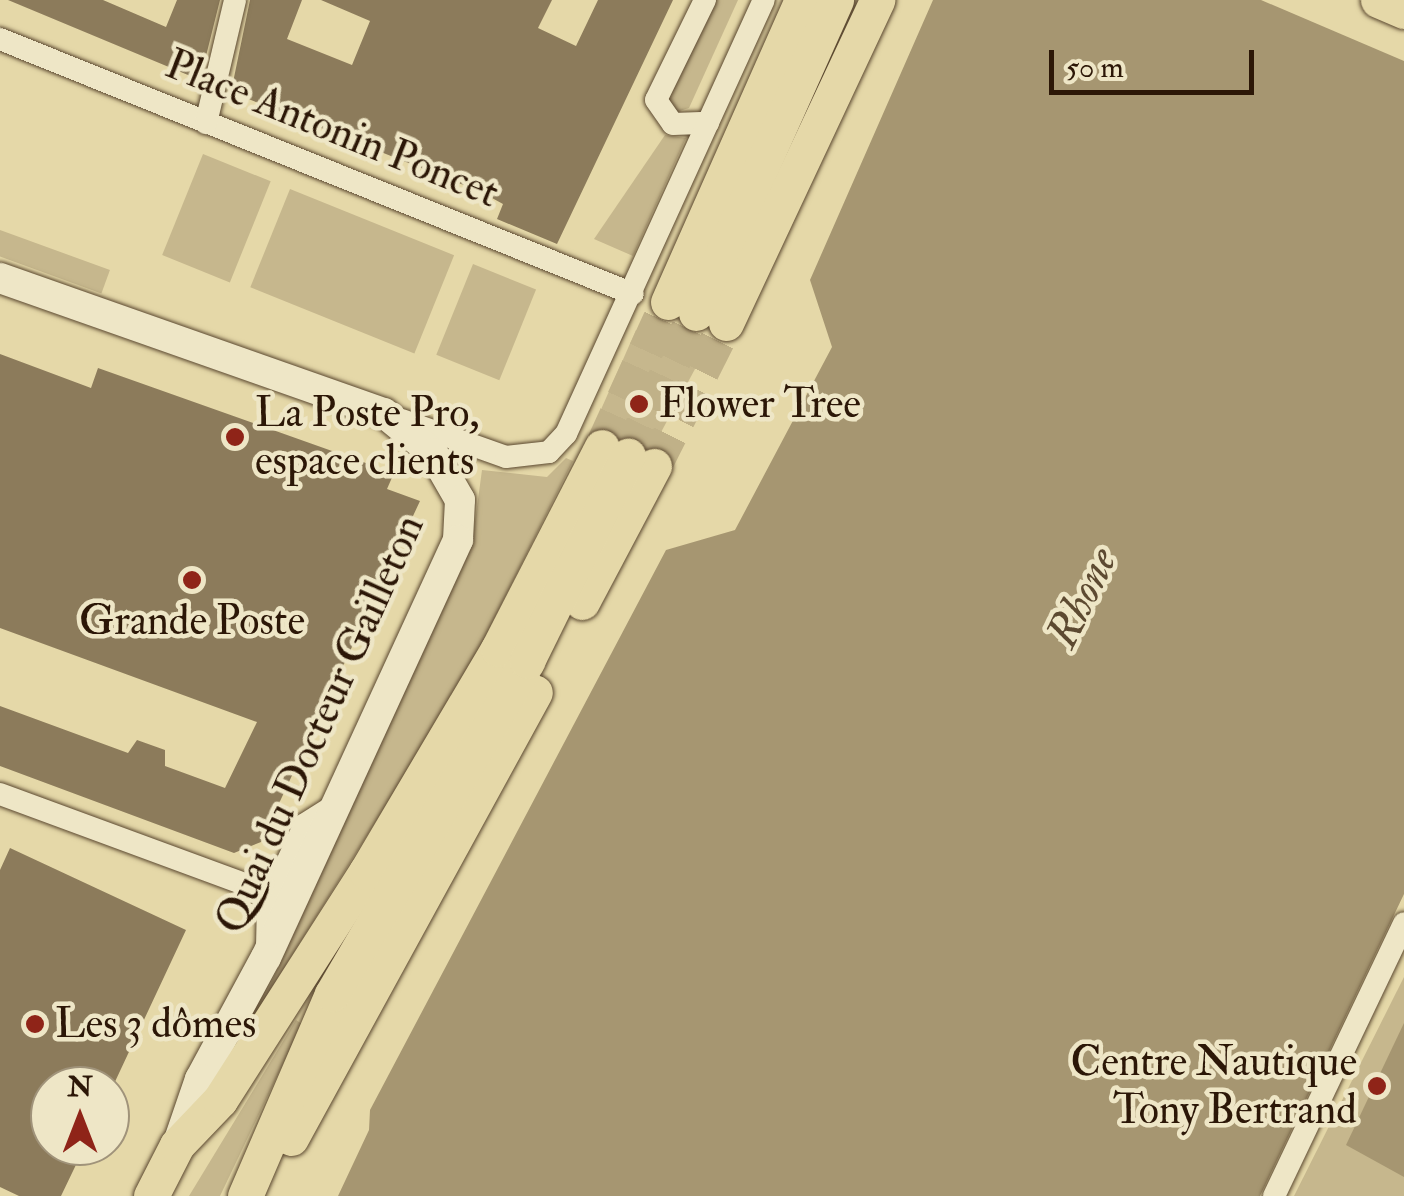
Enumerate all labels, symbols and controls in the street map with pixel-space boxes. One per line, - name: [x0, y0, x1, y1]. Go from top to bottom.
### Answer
- scale bar: [1054, 30, 1259, 92]
- street label: Place Antonin Poncet: [158, 39, 506, 219]
- text: 50 m: [1066, 49, 1124, 86]
- place label: Flower Tree: [659, 379, 861, 429]
- place label: La Poste Pro, espace clients: [255, 388, 479, 486]
- marker: Flower Tree: [628, 393, 650, 415]
- marker: La Poste Pro, espace clients: [224, 426, 246, 448]
- street label: Quai du Docteur Gailleton: [205, 507, 435, 941]
- water label: Rhone: [1036, 539, 1130, 657]
- marker: Grande Poste: [181, 569, 203, 591]
- place label: Grande Poste: [79, 596, 305, 646]
- place label: Les 3 dômes: [55, 999, 256, 1049]
- marker: Les 3 dômes: [24, 1013, 46, 1035]
- place label: Centre Nautique Tony Bertrand: [1071, 1037, 1357, 1136]
- north arrow: [30, 1066, 130, 1166]
- text: N: [67, 1070, 93, 1105]
- marker: Centre Nautique Tony Bertrand: [1366, 1075, 1388, 1097]

